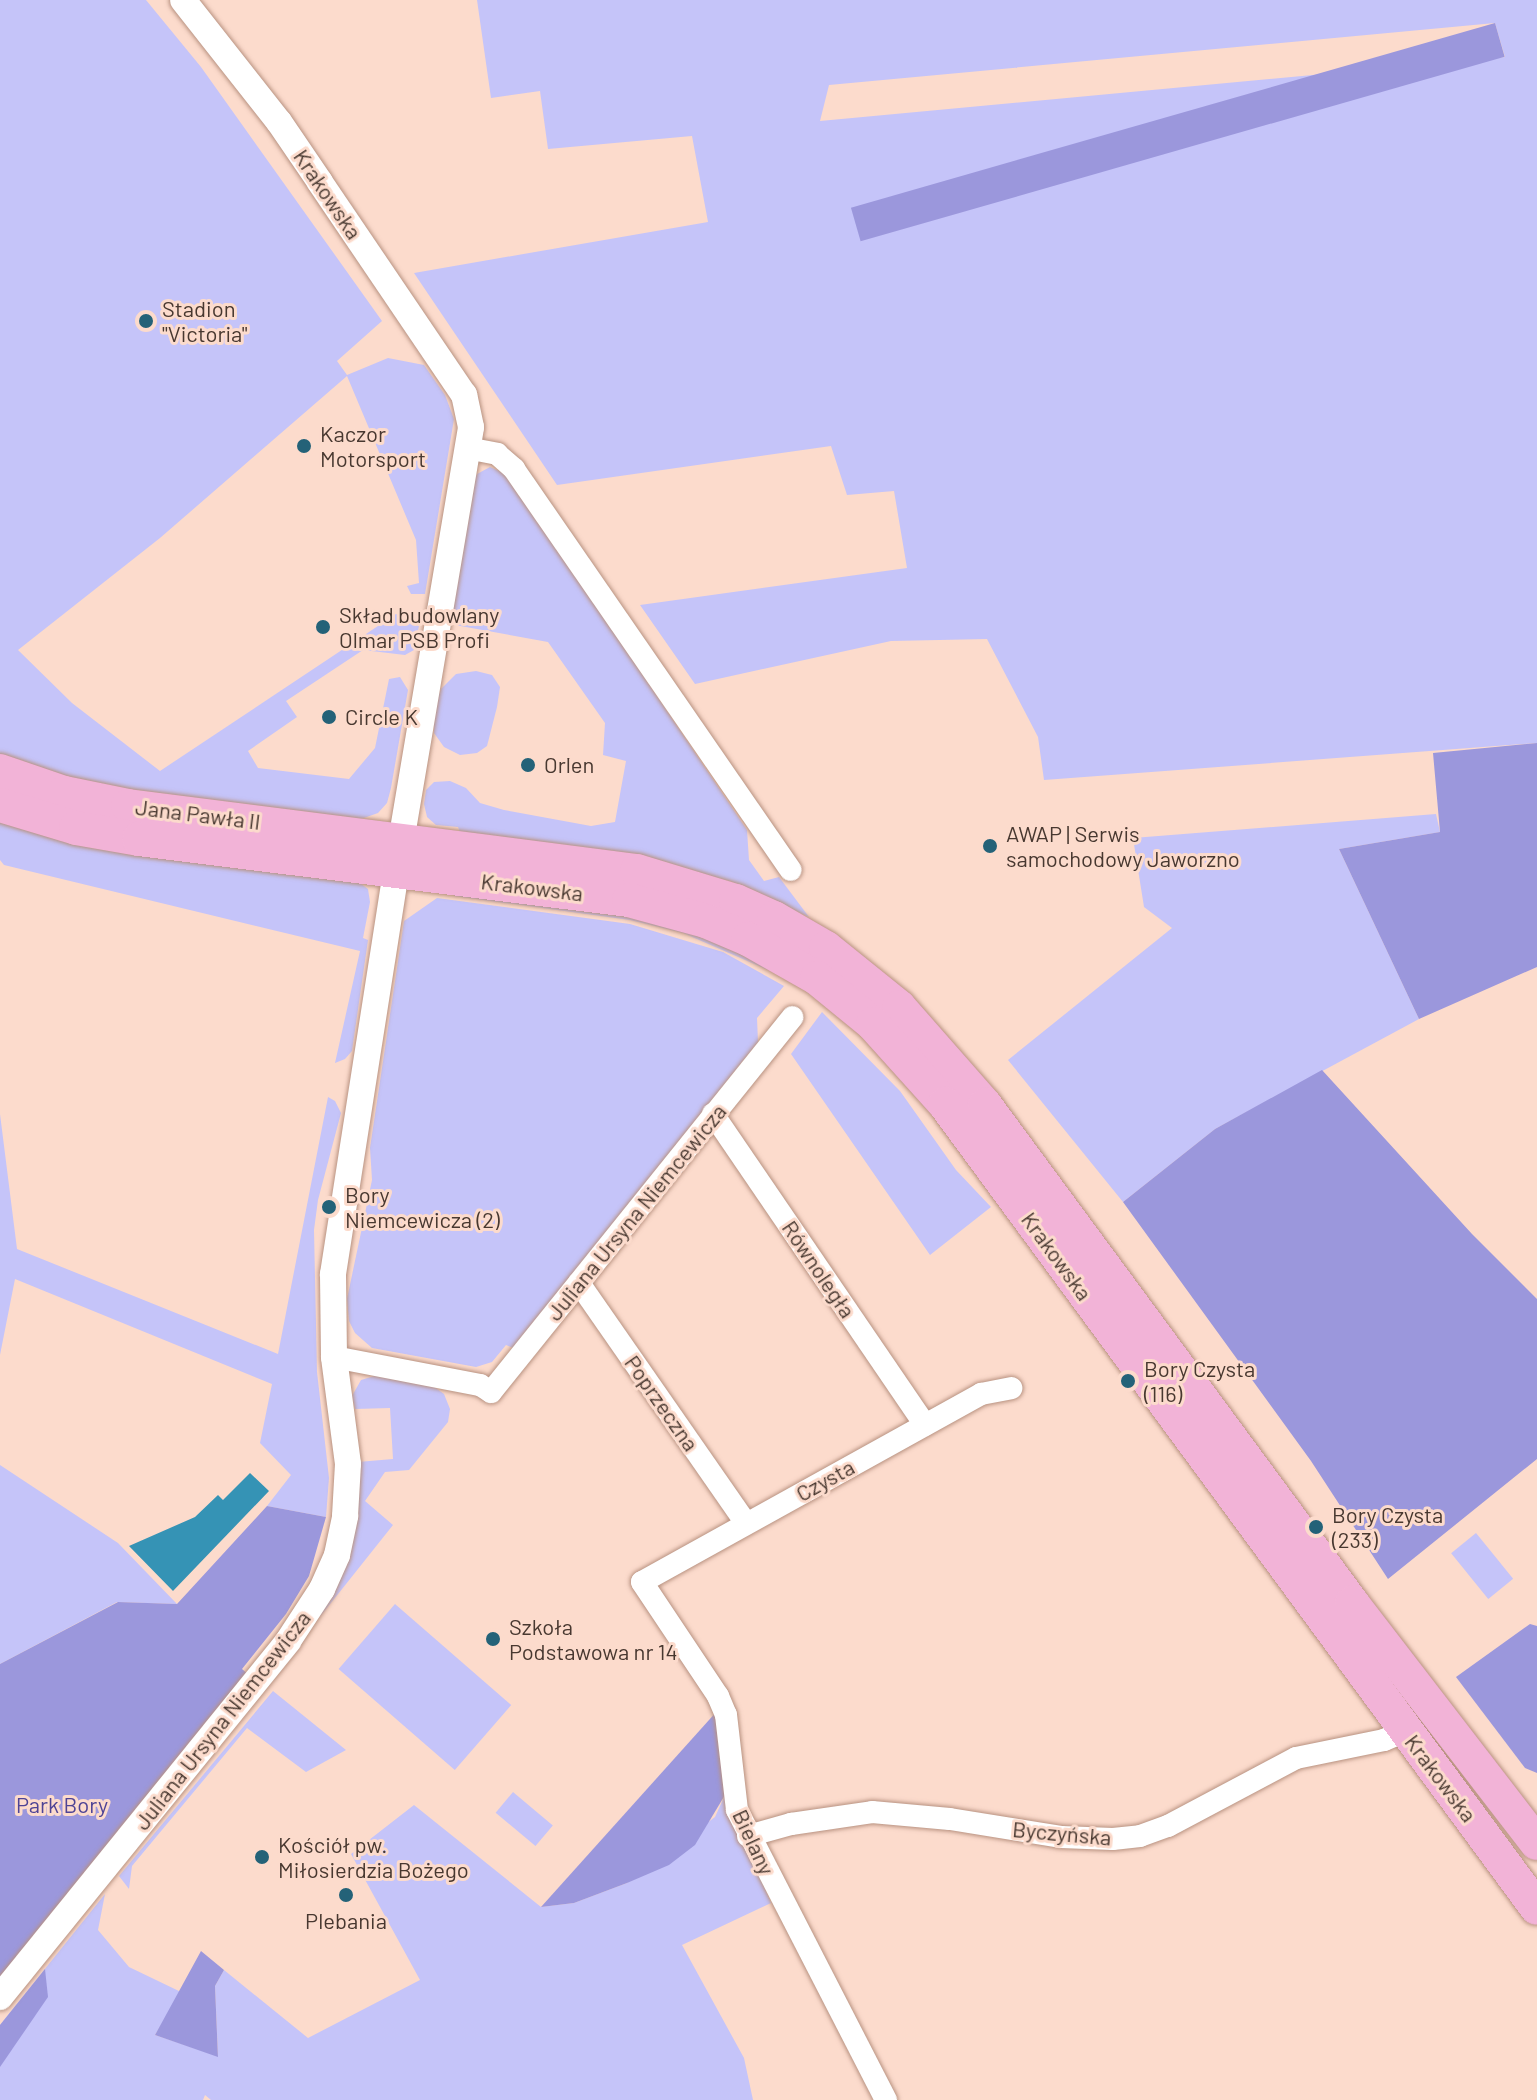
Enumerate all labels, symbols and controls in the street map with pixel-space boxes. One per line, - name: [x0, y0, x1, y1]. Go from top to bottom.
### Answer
- street label: Krakowska: [288, 144, 368, 244]
- place label: Stadion "Victoria": [162, 295, 248, 346]
- marker: Stadion "Victoria": [137, 312, 155, 330]
- place label: Kaczor Motorsport: [320, 420, 426, 472]
- marker: Kaczor Motorsport: [295, 437, 313, 455]
- place label: Skład budowlany Olmar PSB Profi: [339, 601, 499, 652]
- marker: Skład budowlany Olmar PSB Profi: [314, 618, 332, 636]
- place label: Circle K: [345, 704, 418, 730]
- marker: Circle K: [320, 708, 338, 726]
- place label: Orlen: [544, 752, 594, 778]
- marker: Orlen: [519, 756, 537, 774]
- street label: Jana Pawła II: [134, 793, 262, 835]
- place label: AWAP | Serwis samochodowy Jaworzno: [1006, 820, 1240, 872]
- marker: AWAP | Serwis samochodowy Jaworzno: [981, 837, 999, 855]
- street label: Krakowska: [479, 868, 585, 906]
- street label: Juliana Ursyna Niemcewicza: [541, 1099, 731, 1325]
- place label: Bory Niemcewicza (2): [345, 1181, 500, 1232]
- marker: Bory Niemcewicza (2): [320, 1198, 338, 1216]
- street label: Krakowska: [1016, 1207, 1098, 1305]
- street label: Równoległa: [777, 1215, 861, 1323]
- street label: Poprzeczna: [619, 1350, 705, 1456]
- place label: Bory Czysta (116): [1144, 1355, 1255, 1406]
- marker: Bory Czysta (116): [1119, 1372, 1137, 1390]
- street label: Czysta: [791, 1453, 859, 1507]
- place label: Bory Czysta (233): [1332, 1501, 1443, 1552]
- marker: Bory Czysta (233): [1307, 1518, 1325, 1536]
- street label: Juliana Ursyna Niemcewicza: [128, 1605, 316, 1835]
- place label: Szkoła Podstawowa nr 14: [509, 1613, 678, 1664]
- marker: Szkoła Podstawowa nr 14: [484, 1630, 502, 1648]
- street label: Krakowska: [1400, 1729, 1482, 1827]
- park label: Park Bory: [16, 1792, 108, 1818]
- street label: Bielany: [727, 1805, 781, 1879]
- street label: Byczyńska: [1011, 1816, 1113, 1850]
- place label: Kościół pw. Miłosierdzia Bożego: [278, 1831, 469, 1882]
- marker: Kościół pw. Miłosierdzia Bożego: [253, 1848, 271, 1866]
- marker: Plebania: [337, 1886, 355, 1904]
- place label: Plebania: [305, 1908, 387, 1934]

